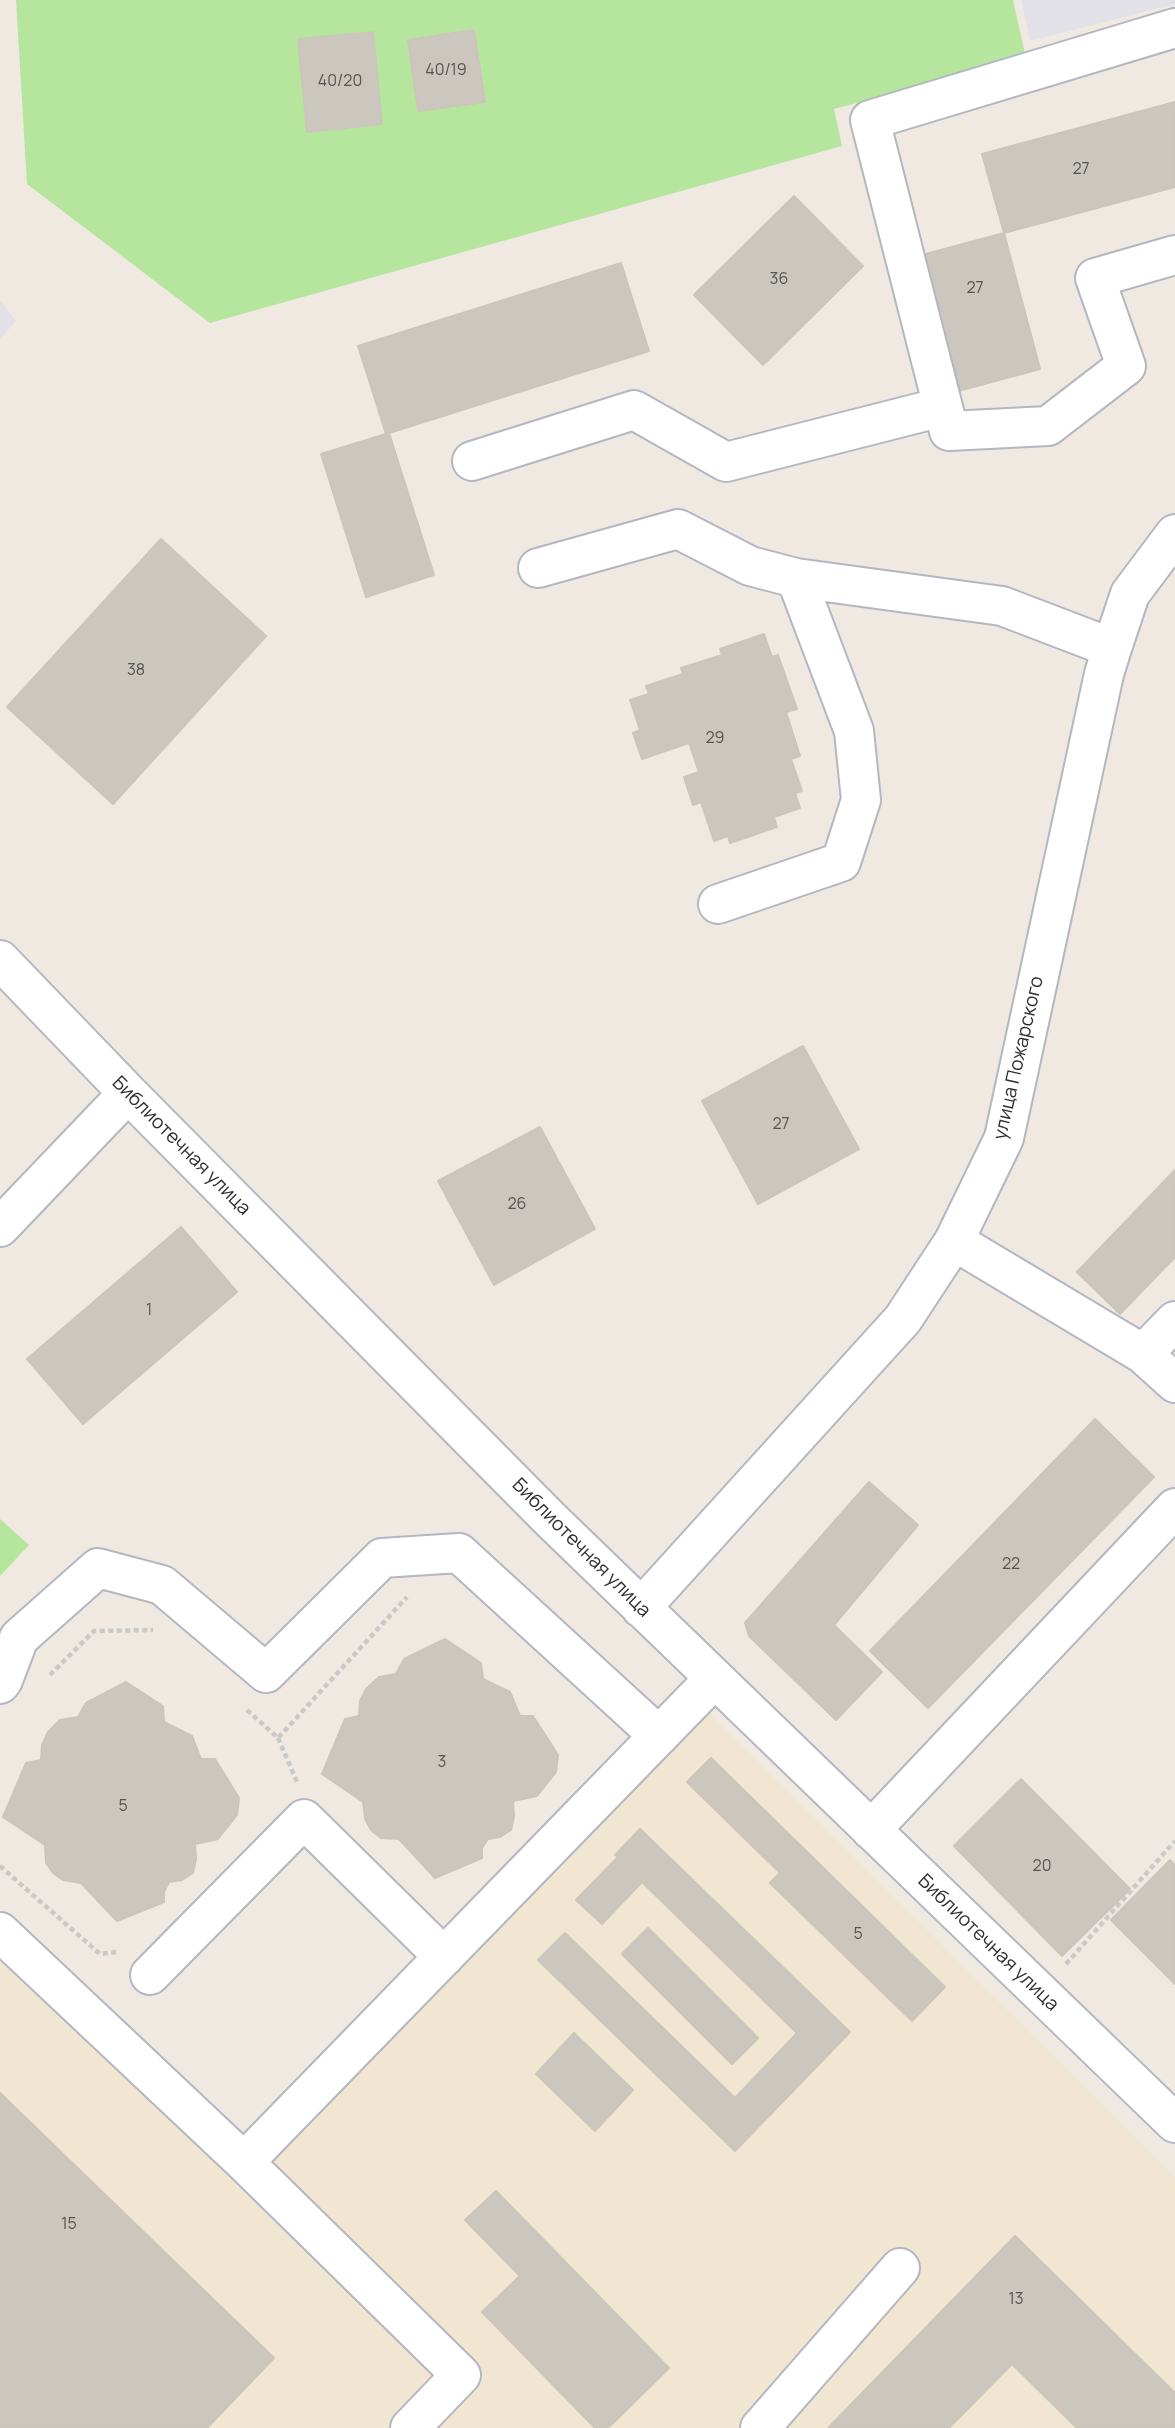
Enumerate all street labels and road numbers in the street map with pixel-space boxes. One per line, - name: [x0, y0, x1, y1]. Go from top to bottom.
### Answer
- street label: улица Пожарского: [989, 974, 1049, 1142]
- street label: Библиотечная улица: [107, 1072, 255, 1220]
- street label: Библиотечная улица: [507, 1474, 655, 1622]
- street label: Библиотечная улица: [913, 1870, 1063, 2016]

